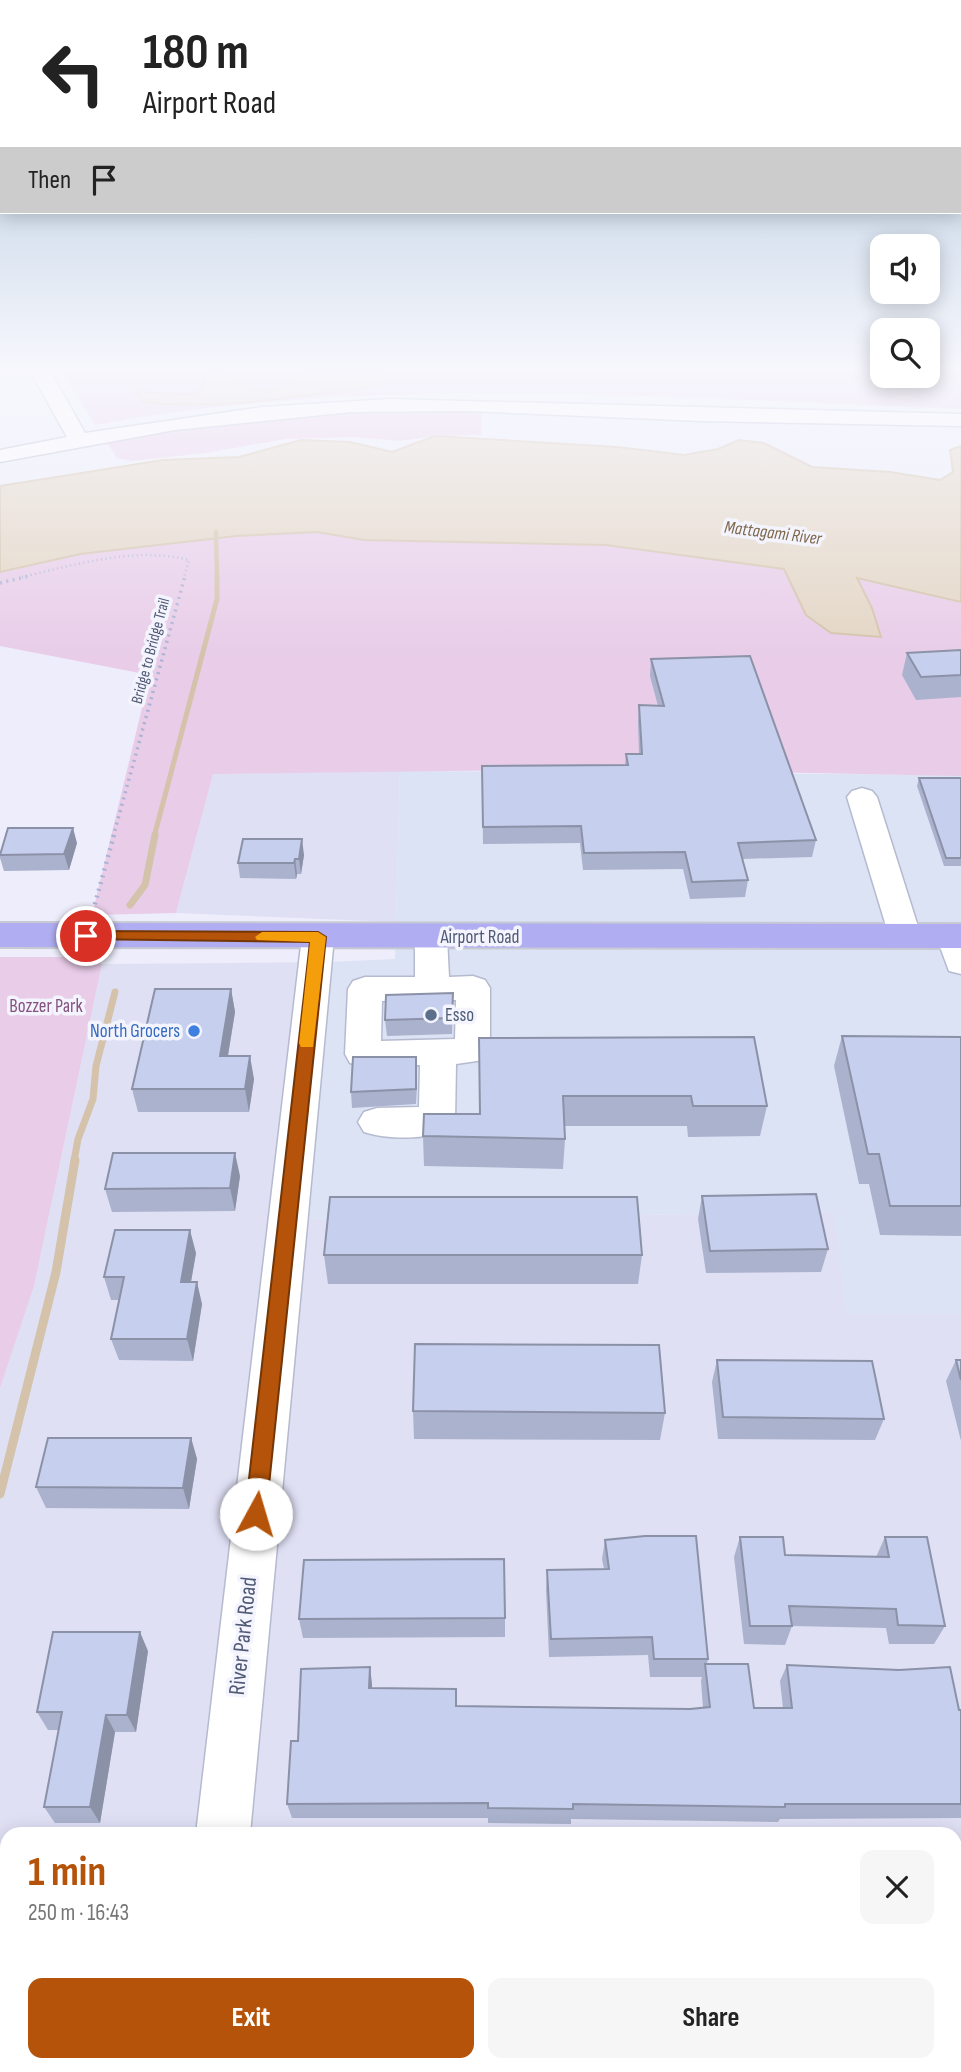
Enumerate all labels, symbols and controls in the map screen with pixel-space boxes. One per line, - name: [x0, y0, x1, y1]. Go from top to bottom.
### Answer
- text: 180 m: [143, 24, 249, 83]
- icon: left: [28, 28, 119, 119]
- text: Airport Road: [143, 84, 276, 123]
- icon: arrive: [85, 161, 123, 199]
- text: Then: [28, 165, 71, 196]
- map controls: [870, 234, 940, 388]
- button: sound: [870, 234, 940, 304]
- button: search: [870, 318, 940, 388]
- water label: Mattagami River: [723, 517, 824, 549]
- street label: Bridge to Bridge Trail: [128, 596, 174, 706]
- pin: [56, 906, 116, 966]
- icon: arrive: [67, 917, 105, 955]
- street label: Airport Road: [439, 926, 520, 949]
- park label: Bozzer Park: [9, 995, 83, 1018]
- place label: Esso: [445, 1004, 474, 1027]
- marker: Esso: [423, 1007, 439, 1023]
- place label: North Grocers: [90, 1020, 180, 1043]
- marker: North Grocers: [186, 1023, 202, 1039]
- position arrow: [219, 1477, 293, 1551]
- street label: River Park Road: [223, 1575, 263, 1697]
- text: 1 min: [28, 1847, 106, 1898]
- button: close: [860, 1850, 934, 1924]
- text: 250 m · 16:43: [28, 1899, 129, 1927]
- button: Exit: [28, 1978, 474, 2058]
- button: Share: [488, 1978, 934, 2058]

